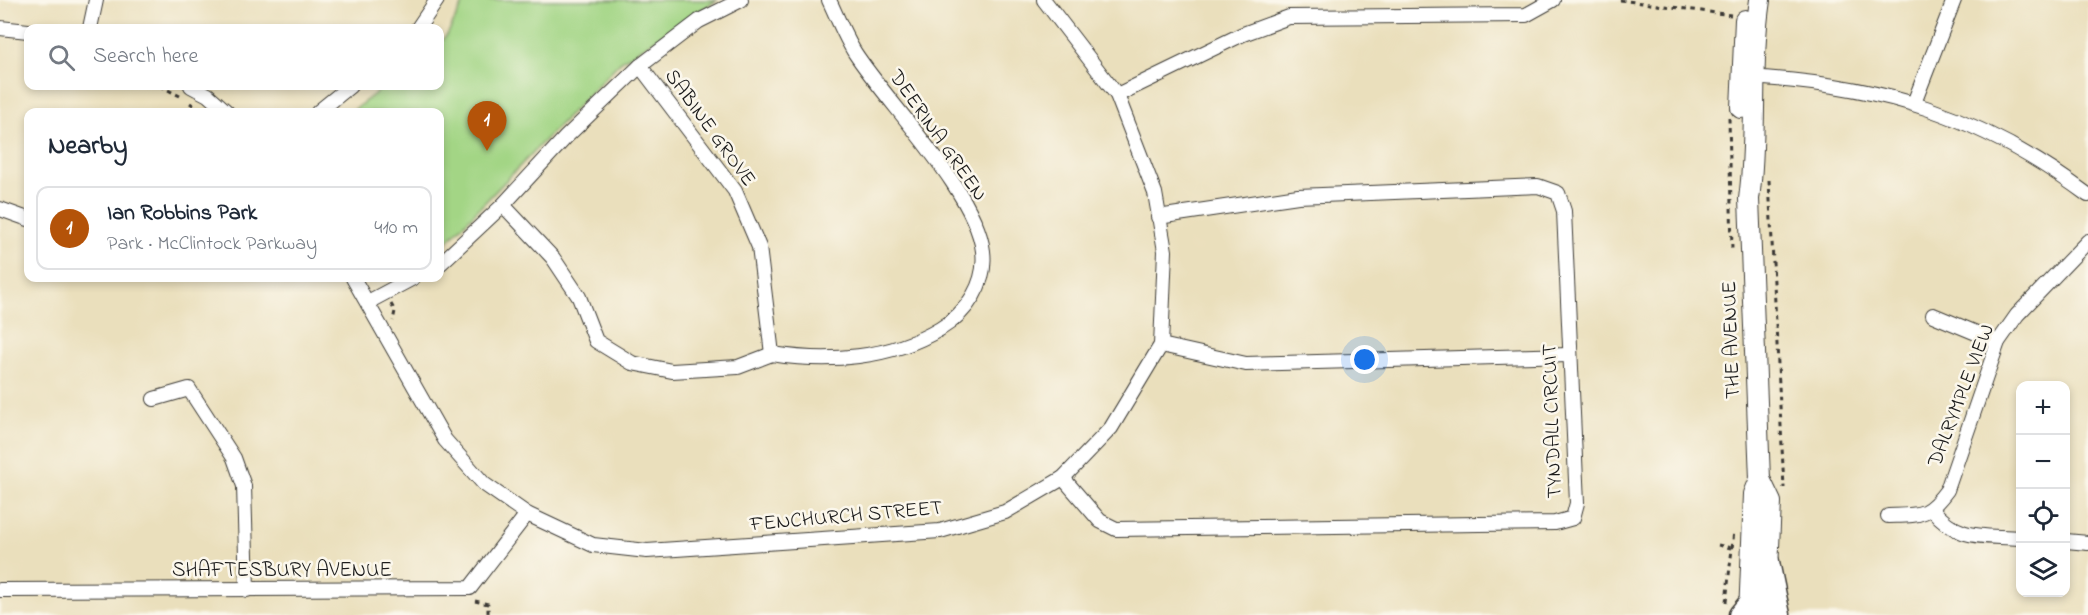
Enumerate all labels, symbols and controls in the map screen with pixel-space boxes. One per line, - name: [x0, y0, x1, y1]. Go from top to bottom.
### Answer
- search box: [24, 24, 444, 90]
- icon: search: [45, 41, 78, 74]
- text: Search here: [93, 41, 198, 73]
- street label: SABINE GROVE: [656, 63, 762, 193]
- street label: DEERINA GREEN: [880, 64, 994, 208]
- pin: 1: [468, 102, 506, 151]
- text: Nearby: [48, 128, 127, 166]
- text: Ian Robbins Park: [107, 198, 257, 230]
- text: 1: [66, 214, 73, 243]
- text: 410 m: [374, 214, 418, 243]
- text: Park · McClintock Parkway: [107, 230, 317, 259]
- street label: THE AVENUE: [1715, 280, 1749, 399]
- street label: DALRYMPLE VIEW: [1921, 320, 2003, 472]
- street label: TYNDALL CIRCUIT: [1535, 343, 1571, 499]
- your location: [1350, 345, 1379, 374]
- map controls: [2016, 381, 2070, 597]
- button: +: [2016, 381, 2070, 435]
- button: −: [2016, 435, 2070, 489]
- button: locate: [2016, 489, 2070, 543]
- street label: FENCHURCH STREET: [748, 494, 944, 540]
- button: layers: [2016, 543, 2070, 597]
- street label: SHAFTESBURY AVENUE: [172, 556, 392, 586]

